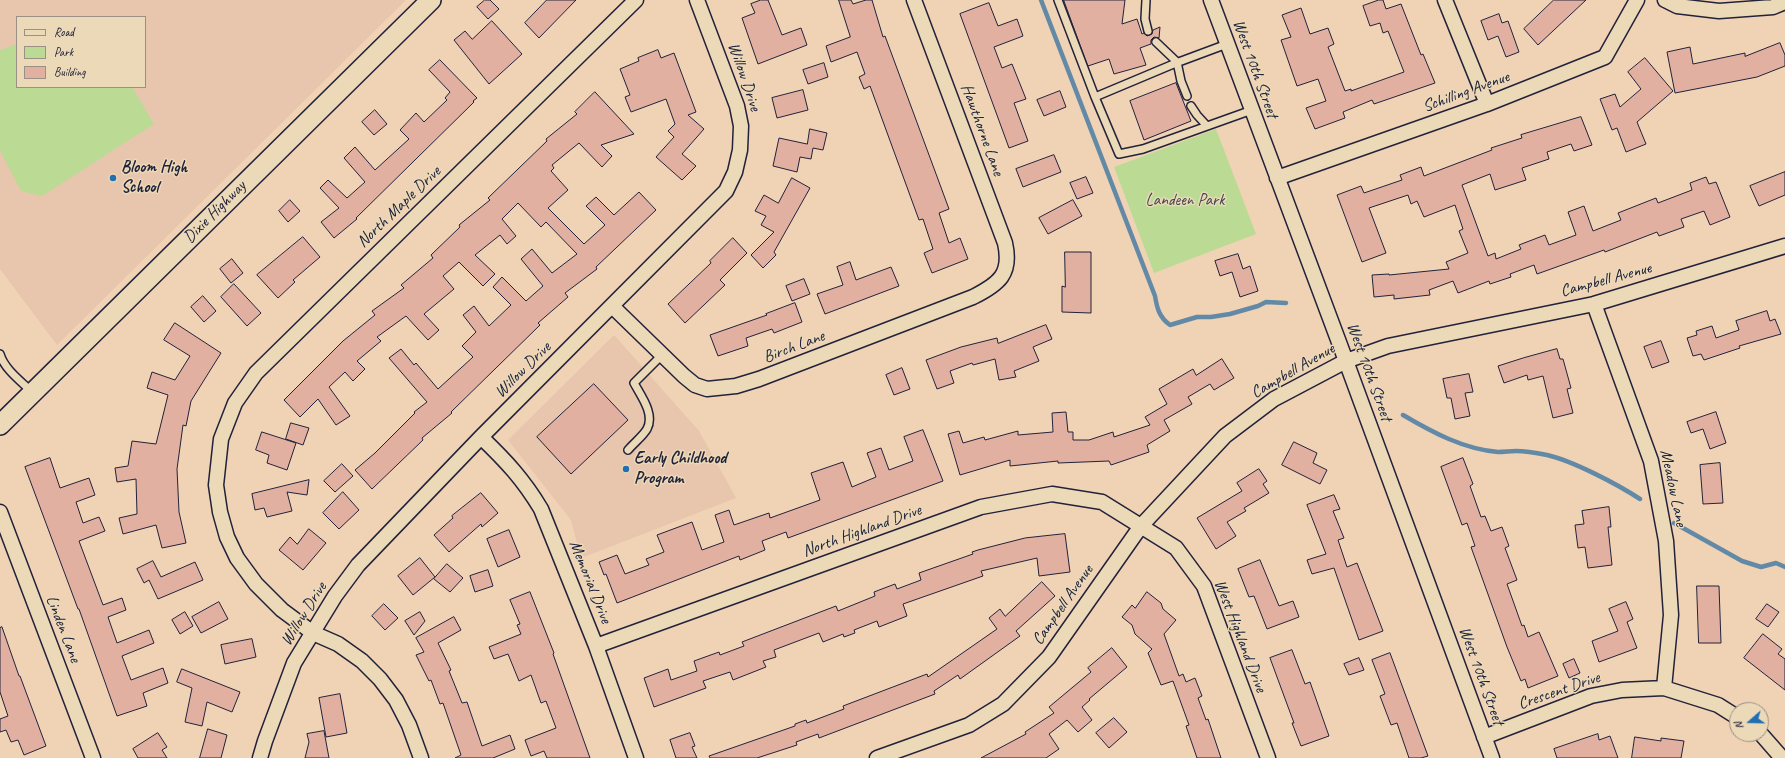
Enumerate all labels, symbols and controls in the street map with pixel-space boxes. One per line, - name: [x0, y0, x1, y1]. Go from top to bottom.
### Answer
- legend: [16, 16, 146, 88]
- street label: West 10th Street: [1228, 17, 1282, 121]
- text: Road: [54, 24, 74, 40]
- street label: Willow Drive: [723, 40, 765, 114]
- text: Park: [54, 44, 73, 60]
- text: Building: [54, 64, 86, 80]
- street label: Schilling Avenue: [1420, 67, 1512, 117]
- street label: Hawthorne Lane: [956, 81, 1008, 179]
- place label: Bloom High School: [121, 158, 187, 198]
- street label: North Maple Drive: [353, 162, 445, 252]
- marker: Bloom High School: [108, 173, 118, 183]
- street label: Dixie Highway: [180, 177, 250, 247]
- park label: Landeen Park: [1146, 191, 1224, 211]
- street label: Campbell Avenue: [1558, 258, 1654, 302]
- street label: West 10th Street: [1342, 320, 1396, 424]
- street label: Birch Lane: [760, 326, 828, 368]
- street label: Willow Drive: [491, 338, 555, 402]
- street label: Campbell Avenue: [1248, 339, 1338, 403]
- street label: Meadow Lane: [1655, 448, 1691, 528]
- place label: Early Childhood Program: [634, 449, 726, 489]
- marker: Early Childhood Program: [621, 464, 631, 474]
- street label: North Highland Drive: [800, 500, 924, 562]
- street label: Memorial Drive: [564, 538, 616, 626]
- street label: Campbell Avenue: [1028, 561, 1098, 649]
- street label: West Highland Drive: [1209, 577, 1271, 695]
- street label: Willow Drive: [277, 578, 331, 650]
- street label: Linden Lane: [41, 593, 85, 665]
- street label: West 10th Street: [1454, 624, 1508, 728]
- street label: Crescent Drive: [1515, 667, 1603, 715]
- north arrow: [1729, 702, 1769, 742]
- text: N: [1731, 720, 1746, 731]

